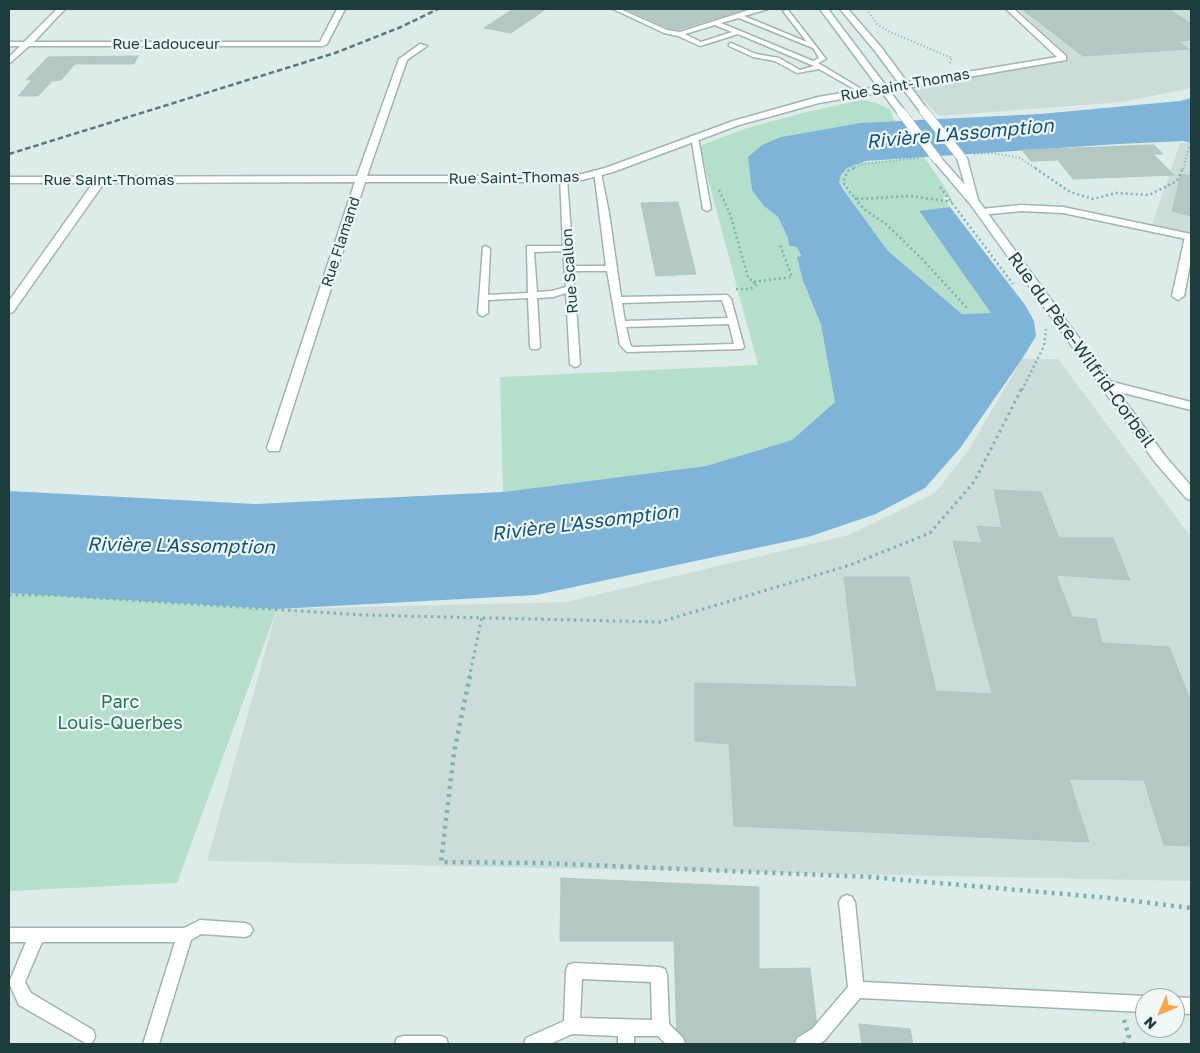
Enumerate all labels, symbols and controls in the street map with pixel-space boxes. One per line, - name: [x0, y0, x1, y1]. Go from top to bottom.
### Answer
- street label: Rue Ladouceur: [112, 35, 220, 53]
- street label: Rue Saint-Thomas: [839, 65, 971, 105]
- water label: Rivière L'Assomption: [865, 114, 1055, 154]
- street label: Rue Saint-Thomas: [448, 168, 580, 188]
- street label: Rue Saint-Thomas: [44, 171, 174, 189]
- street label: Rue Flamand: [318, 195, 364, 289]
- street label: Rue Scallon: [558, 228, 582, 314]
- street label: Rue du Père-Wilfrid-Corbeil: [1003, 248, 1159, 452]
- water label: Rivière L'Assomption: [490, 500, 680, 546]
- water label: Rivière L'Assomption: [87, 533, 275, 559]
- park label: Parc Louis-Querbes: [57, 691, 183, 734]
- north arrow: [1135, 988, 1185, 1038]
- text: N: [1140, 1013, 1160, 1033]

